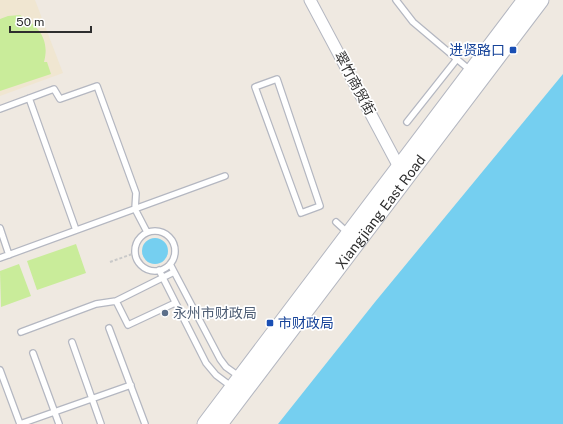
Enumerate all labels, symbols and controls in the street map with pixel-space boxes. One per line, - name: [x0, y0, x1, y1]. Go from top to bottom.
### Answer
- scale bar: [10, 8, 91, 34]
- text: 50 m: [16, 15, 44, 29]
- place label: 进贤路口: [449, 42, 505, 58]
- marker: 进贤路口: [508, 45, 518, 55]
- street label: 翠竹商贸街: [332, 48, 378, 118]
- street label: Xiangjiang East Road: [332, 152, 429, 272]
- place label: 永州市财政局: [173, 305, 257, 321]
- marker: 永州市财政局: [160, 308, 170, 318]
- place label: 市财政局: [278, 315, 334, 331]
- marker: 市财政局: [265, 318, 275, 328]

